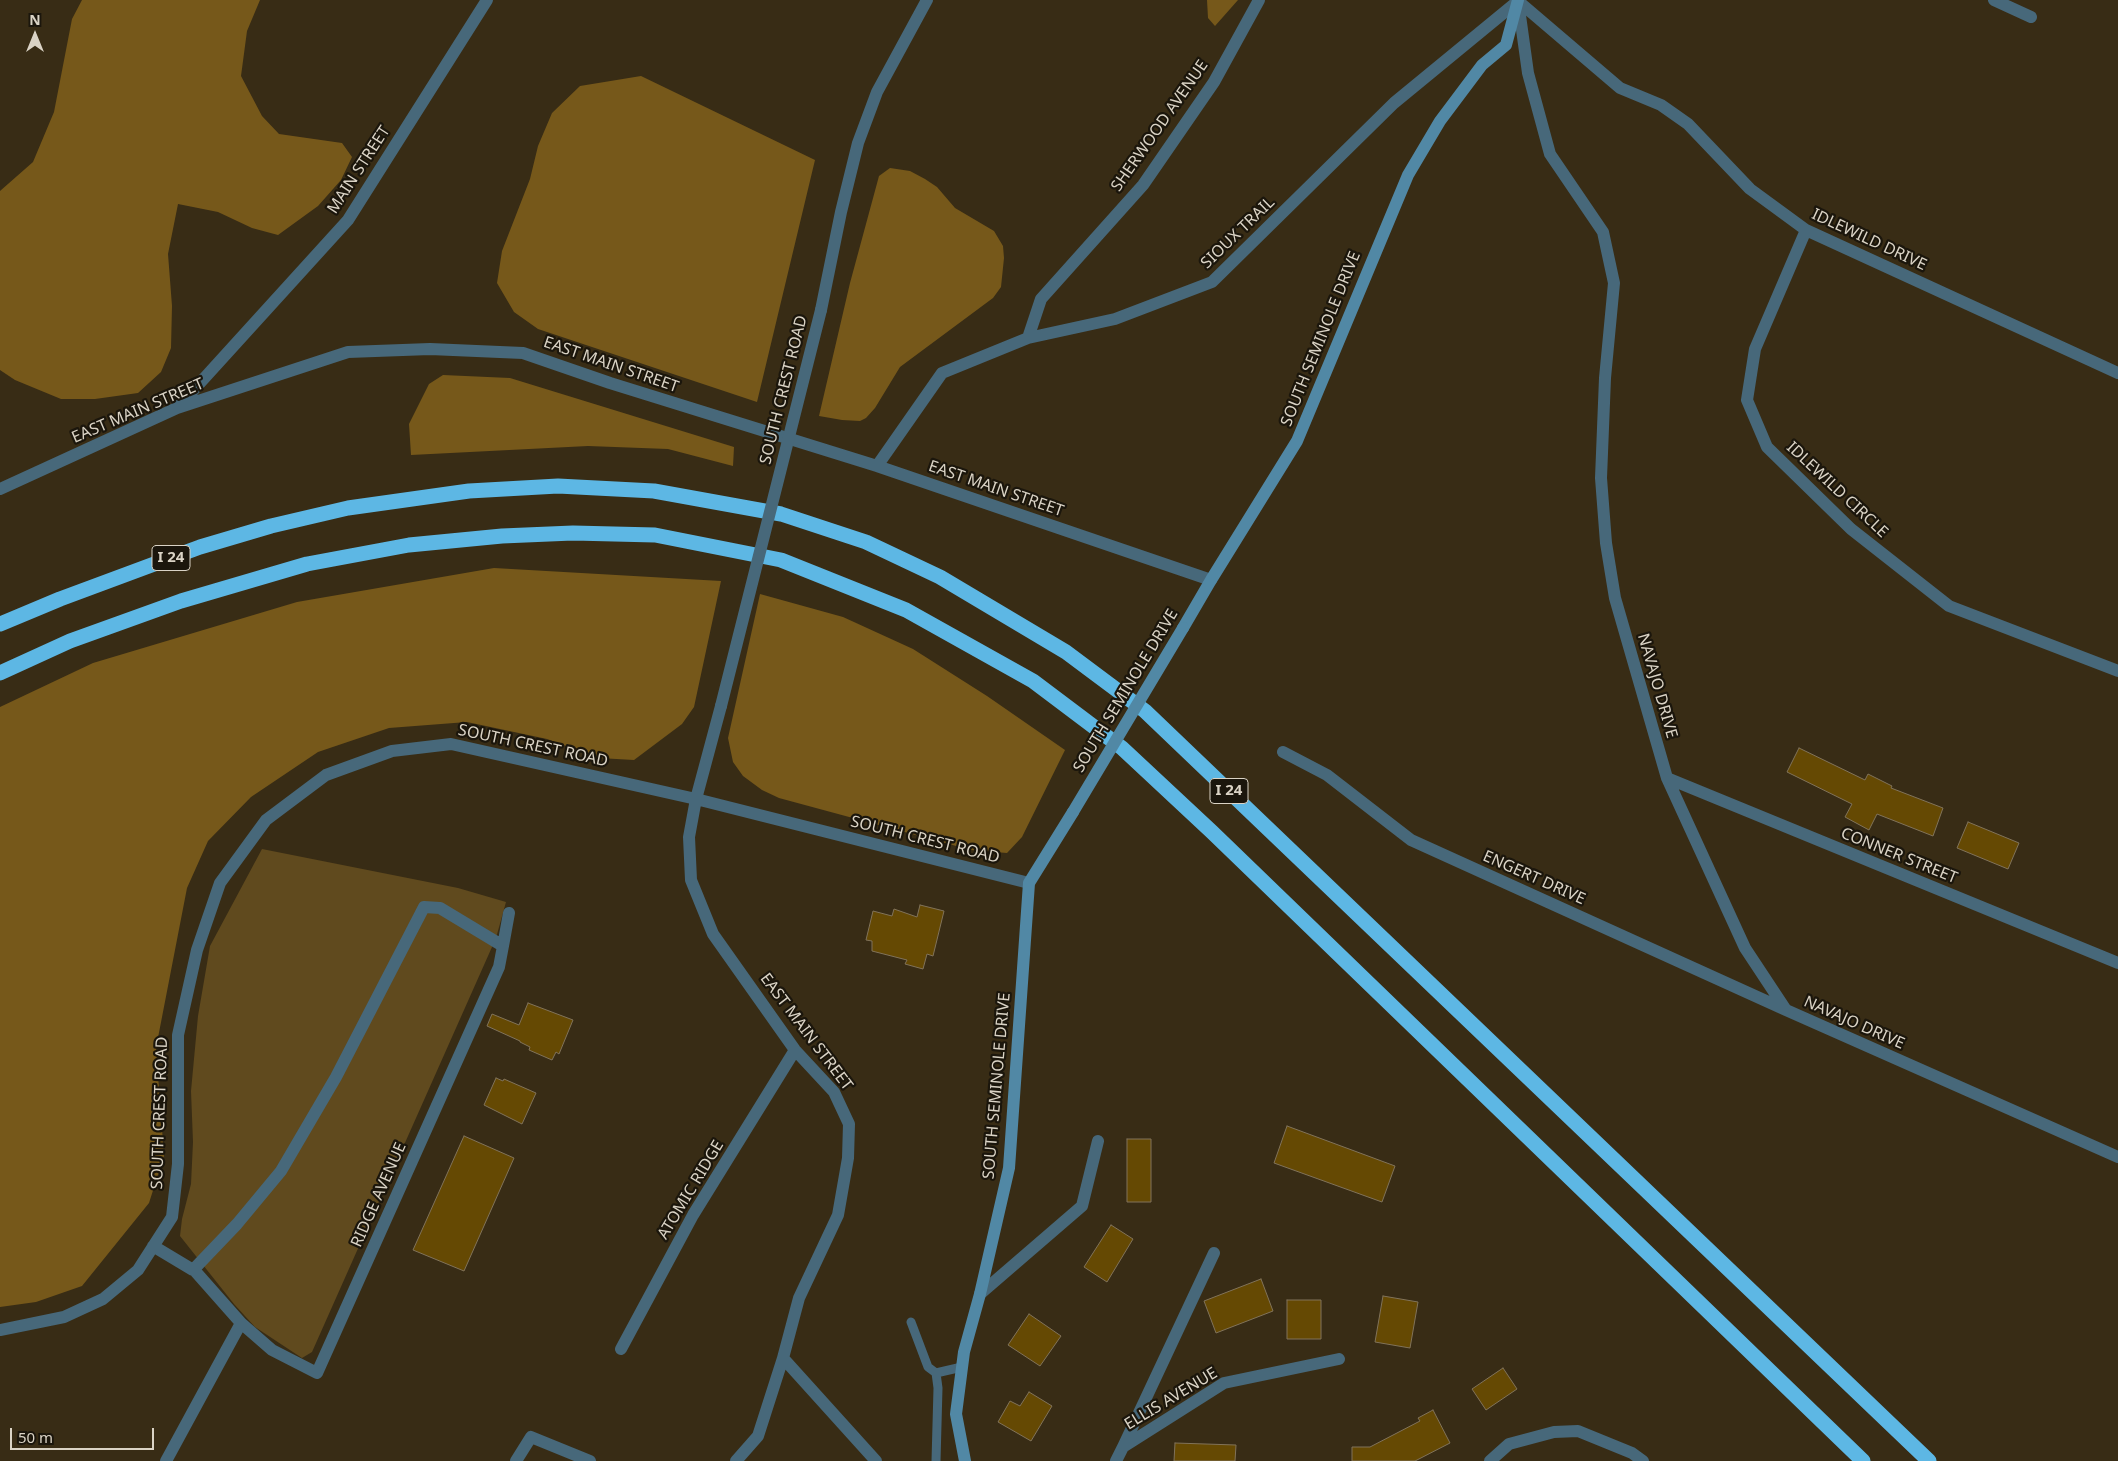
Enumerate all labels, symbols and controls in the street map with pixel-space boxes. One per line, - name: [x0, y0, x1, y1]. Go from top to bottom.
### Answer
- north arrow: [10, 10, 60, 60]
- text: N: [29, 10, 41, 29]
- street label: SHERWOOD AVENUE: [1107, 57, 1213, 195]
- street label: MAIN STREET: [323, 123, 395, 217]
- street label: SIOUX TRAIL: [1197, 193, 1279, 273]
- street label: IDLEWILD DRIVE: [1809, 205, 1929, 275]
- street label: SOUTH SEMINOLE DRIVE: [1277, 249, 1365, 429]
- street label: SOUTH CREST ROAD: [756, 314, 812, 466]
- street label: EAST MAIN STREET: [541, 333, 681, 397]
- street label: EAST MAIN STREET: [69, 374, 207, 448]
- street label: IDLEWILD CIRCLE: [1782, 438, 1892, 542]
- street label: EAST MAIN STREET: [926, 457, 1066, 521]
- road number: I 24: [152, 546, 190, 570]
- street label: SOUTH SEMINOLE DRIVE: [1070, 606, 1182, 776]
- street label: NAVAJO DRIVE: [1633, 631, 1681, 741]
- street label: SOUTH CREST ROAD: [456, 721, 610, 771]
- road number: I 24: [1210, 778, 1248, 804]
- street label: SOUTH CREST ROAD: [849, 812, 1001, 868]
- street label: CONNER STREET: [1838, 824, 1960, 888]
- street label: ENGERT DRIVE: [1480, 847, 1588, 909]
- street label: EAST MAIN STREET: [756, 970, 856, 1094]
- street label: SOUTH SEMINOLE DRIVE: [979, 992, 1015, 1180]
- street label: NAVAJO DRIVE: [1801, 992, 1907, 1054]
- street label: SOUTH CREST ROAD: [148, 1036, 172, 1190]
- street label: ATOMIC RIDGE: [654, 1137, 728, 1243]
- street label: RIDGE AVENUE: [347, 1140, 411, 1250]
- street label: ELLIS AVENUE: [1121, 1364, 1221, 1434]
- scale bar: [12, 1418, 156, 1450]
- text: 50 m: [18, 1427, 53, 1447]

